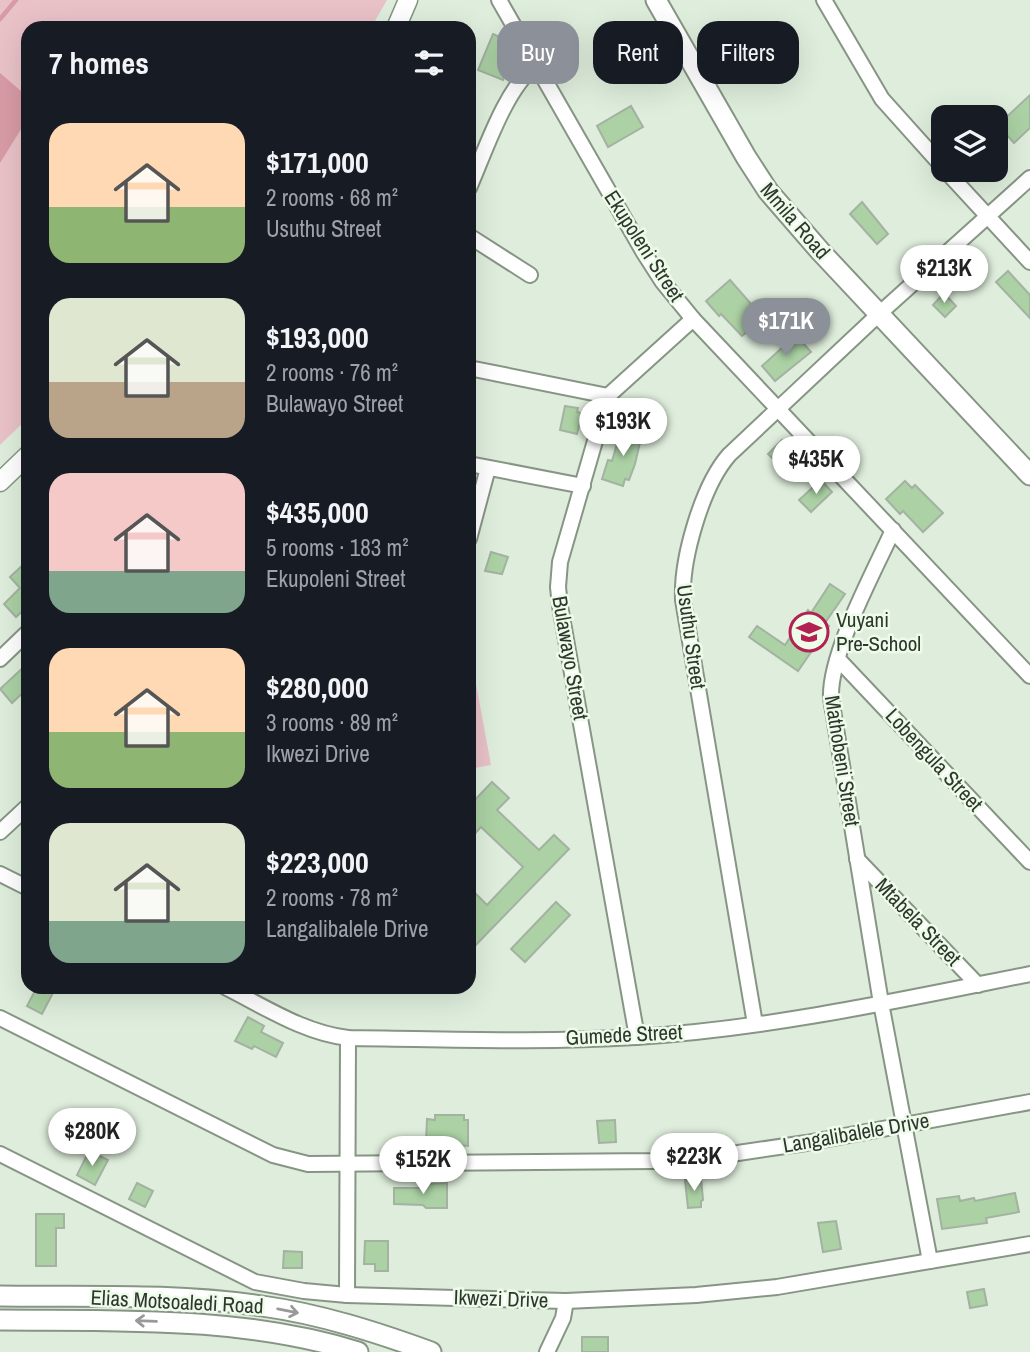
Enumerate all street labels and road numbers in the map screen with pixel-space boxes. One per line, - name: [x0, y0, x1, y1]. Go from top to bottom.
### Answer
- street label: Mmila Road: [754, 176, 837, 265]
- street label: Ekupoleni Street: [598, 184, 691, 307]
- street label: Usuthu Street: [670, 583, 713, 691]
- street label: Bulawayo Street: [545, 594, 596, 722]
- street label: Mathobeni Street: [818, 693, 867, 829]
- street label: Lobengula Street: [879, 702, 990, 818]
- street label: Mtabela Street: [869, 871, 968, 972]
- street label: Gumede Street: [565, 1017, 683, 1052]
- street label: Langalibalele Drive: [780, 1105, 931, 1160]
- street label: Elias Motsoaledi Road: [90, 1282, 264, 1321]
- street label: Ikwezi Drive: [453, 1282, 549, 1315]

